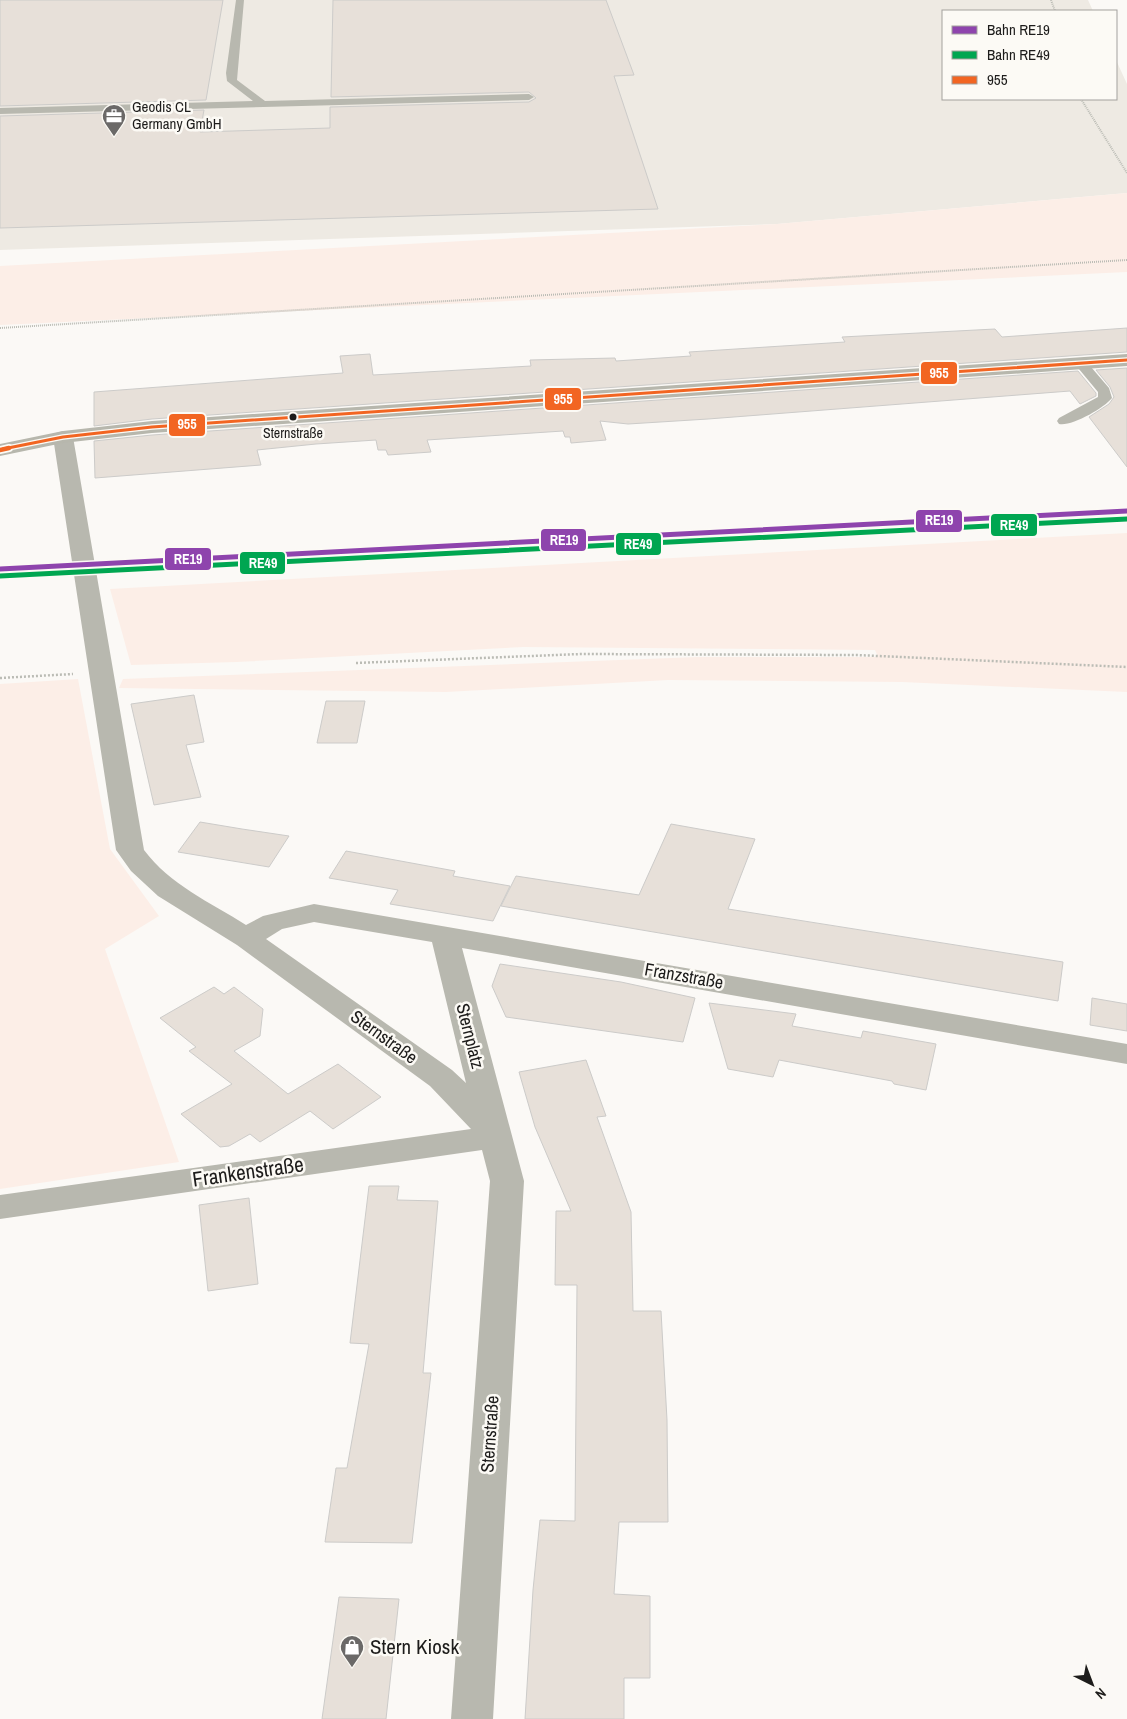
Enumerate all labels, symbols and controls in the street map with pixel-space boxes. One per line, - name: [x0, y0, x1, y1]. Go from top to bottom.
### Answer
- legend: [942, 10, 1117, 100]
- text: Bahn RE19: [987, 19, 1050, 40]
- text: Bahn RE49: [987, 44, 1050, 65]
- text: 955: [987, 69, 1008, 90]
- place label: Geodis CL Germany GmbH: [132, 96, 222, 134]
- office icon: Geodis CL Germany GmbH: [101, 103, 127, 137]
- line badge: 955: [920, 361, 958, 385]
- text: 955: [929, 364, 949, 382]
- line badge: 955: [544, 387, 582, 411]
- text: 955: [553, 390, 573, 408]
- marker: Sternstraße: [288, 412, 298, 422]
- line badge: 955: [168, 413, 206, 437]
- text: 955: [177, 415, 197, 433]
- place label: Sternstraße: [263, 424, 323, 442]
- line badge: RE19: [915, 509, 963, 533]
- text: RE19: [925, 511, 953, 529]
- line badge: RE49: [990, 513, 1038, 537]
- text: RE49: [1000, 516, 1028, 534]
- line badge: RE19: [540, 528, 587, 552]
- text: RE19: [550, 531, 578, 549]
- line badge: RE49: [615, 532, 662, 556]
- text: RE49: [624, 535, 652, 553]
- line badge: RE19: [164, 547, 212, 571]
- text: RE19: [174, 550, 202, 568]
- line badge: RE49: [239, 551, 286, 575]
- text: RE49: [249, 554, 277, 572]
- street label: Franzstraße: [643, 956, 725, 995]
- street label: Sternplatz: [450, 1001, 491, 1071]
- street label: Sternstraße: [346, 1004, 423, 1069]
- street label: Frankenstraße: [190, 1149, 305, 1194]
- street label: Sternstraße: [474, 1395, 505, 1473]
- place label: Stern Kiosk: [370, 1632, 459, 1661]
- shop icon: Stern Kiosk: [339, 1634, 365, 1668]
- north arrow: [1067, 1659, 1117, 1709]
- text: N: [1092, 1684, 1110, 1703]

